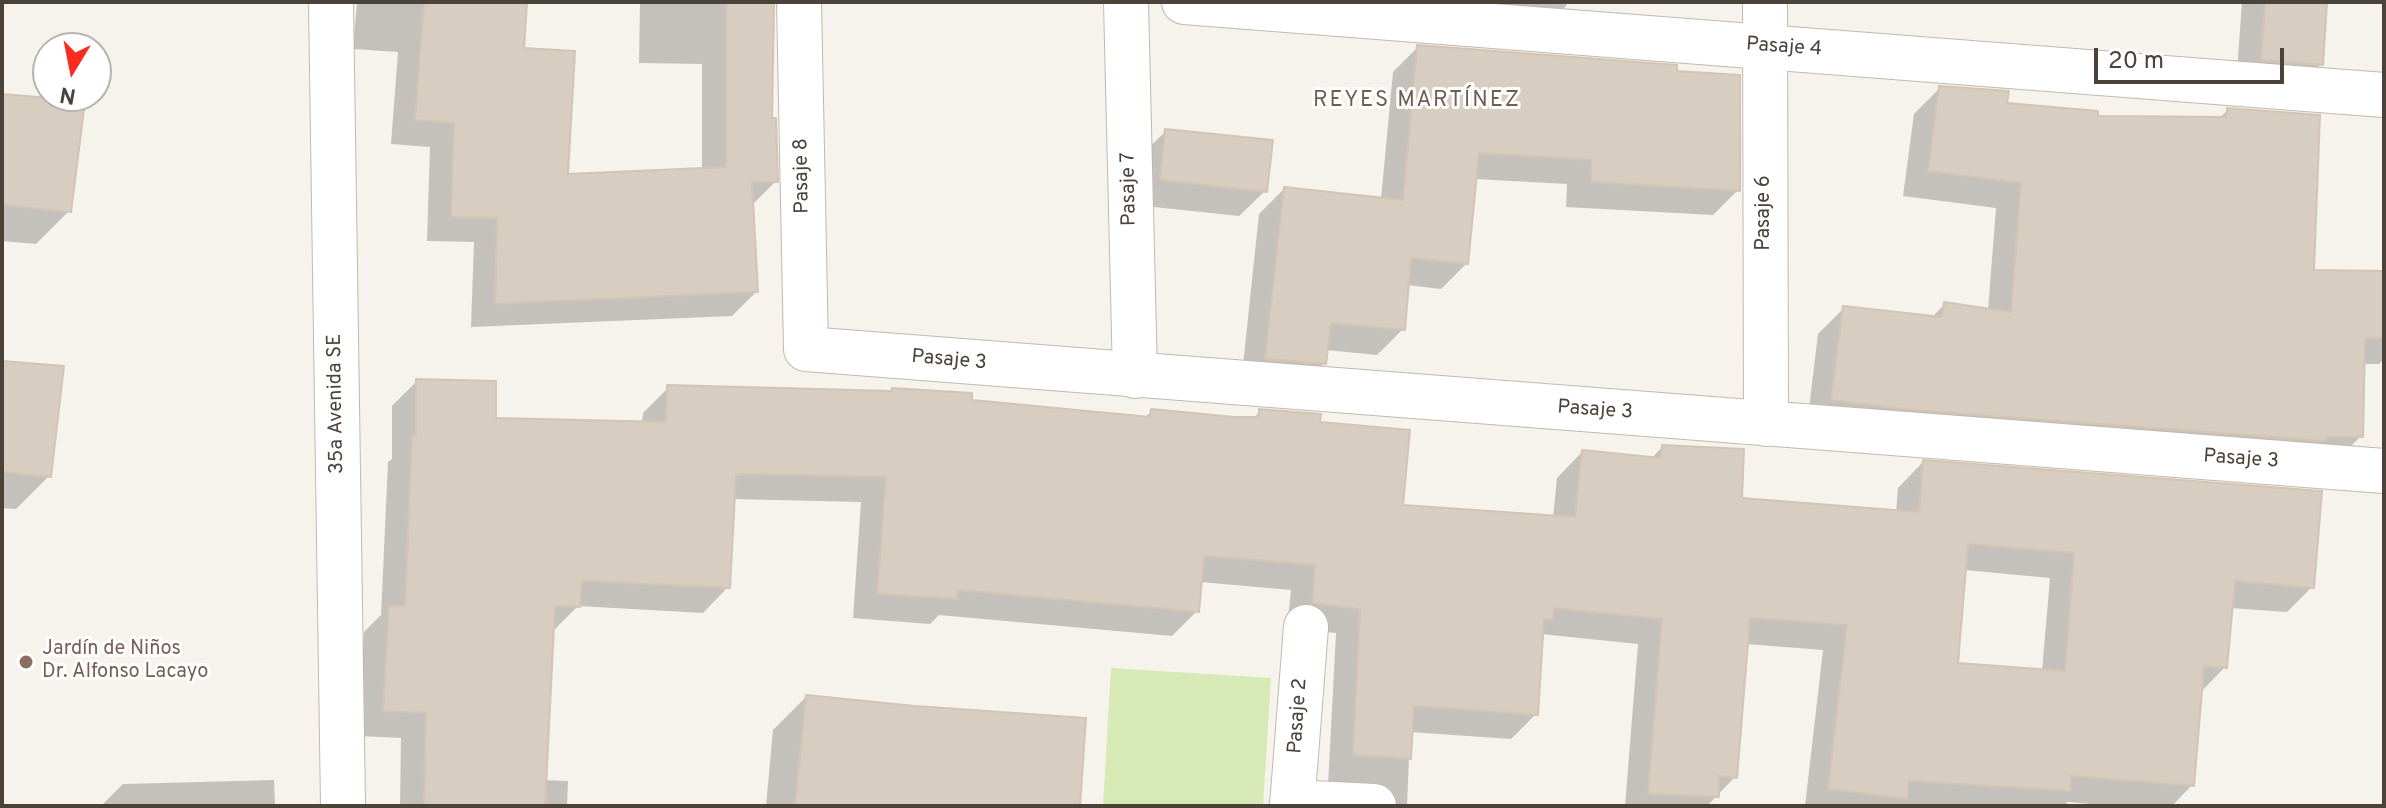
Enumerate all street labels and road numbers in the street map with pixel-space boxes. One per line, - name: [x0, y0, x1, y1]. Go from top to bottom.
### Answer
- street label: Pasaje 4: [1745, 33, 1823, 63]
- street label: Pasaje 8: [790, 138, 816, 214]
- street label: Pasaje 7: [1117, 152, 1143, 226]
- street label: Pasaje 6: [1753, 175, 1777, 251]
- street label: 35a Avenida SE: [324, 334, 350, 474]
- street label: Pasaje 3: [910, 346, 988, 376]
- street label: Pasaje 3: [1556, 396, 1634, 426]
- street label: Pasaje 3: [2202, 445, 2280, 475]
- street label: Pasaje 2: [1284, 677, 1314, 755]

